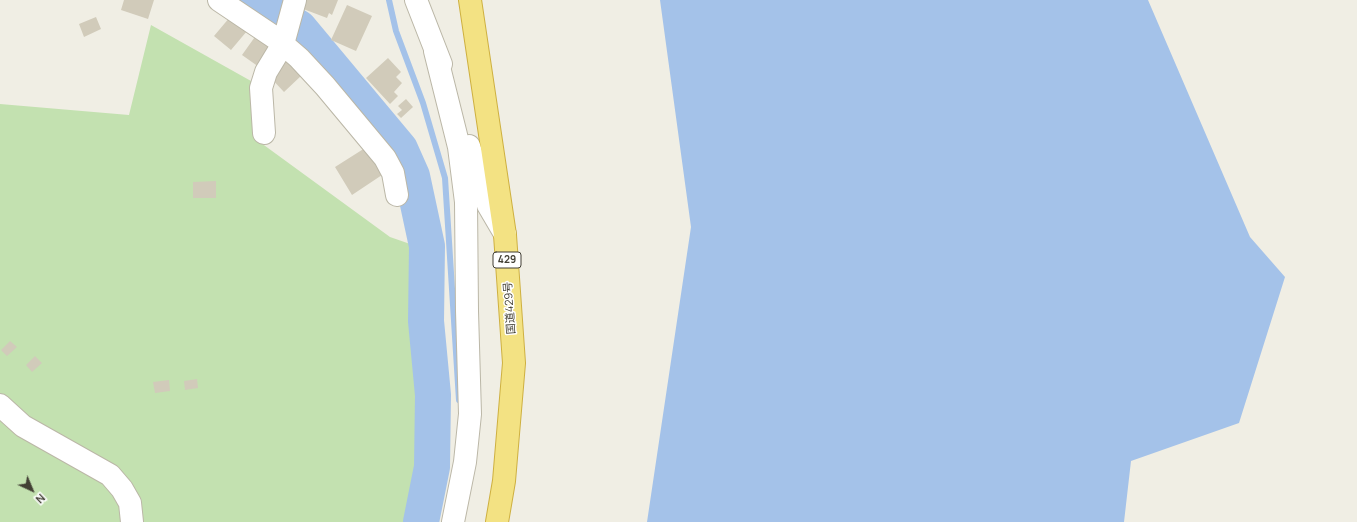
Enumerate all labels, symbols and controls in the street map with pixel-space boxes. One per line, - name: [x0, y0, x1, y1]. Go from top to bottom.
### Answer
- road number: 429: [493, 252, 521, 268]
- street label: 国道429号: [502, 281, 518, 335]
- north arrow: [12, 470, 52, 510]
- text: N: [33, 491, 49, 507]

